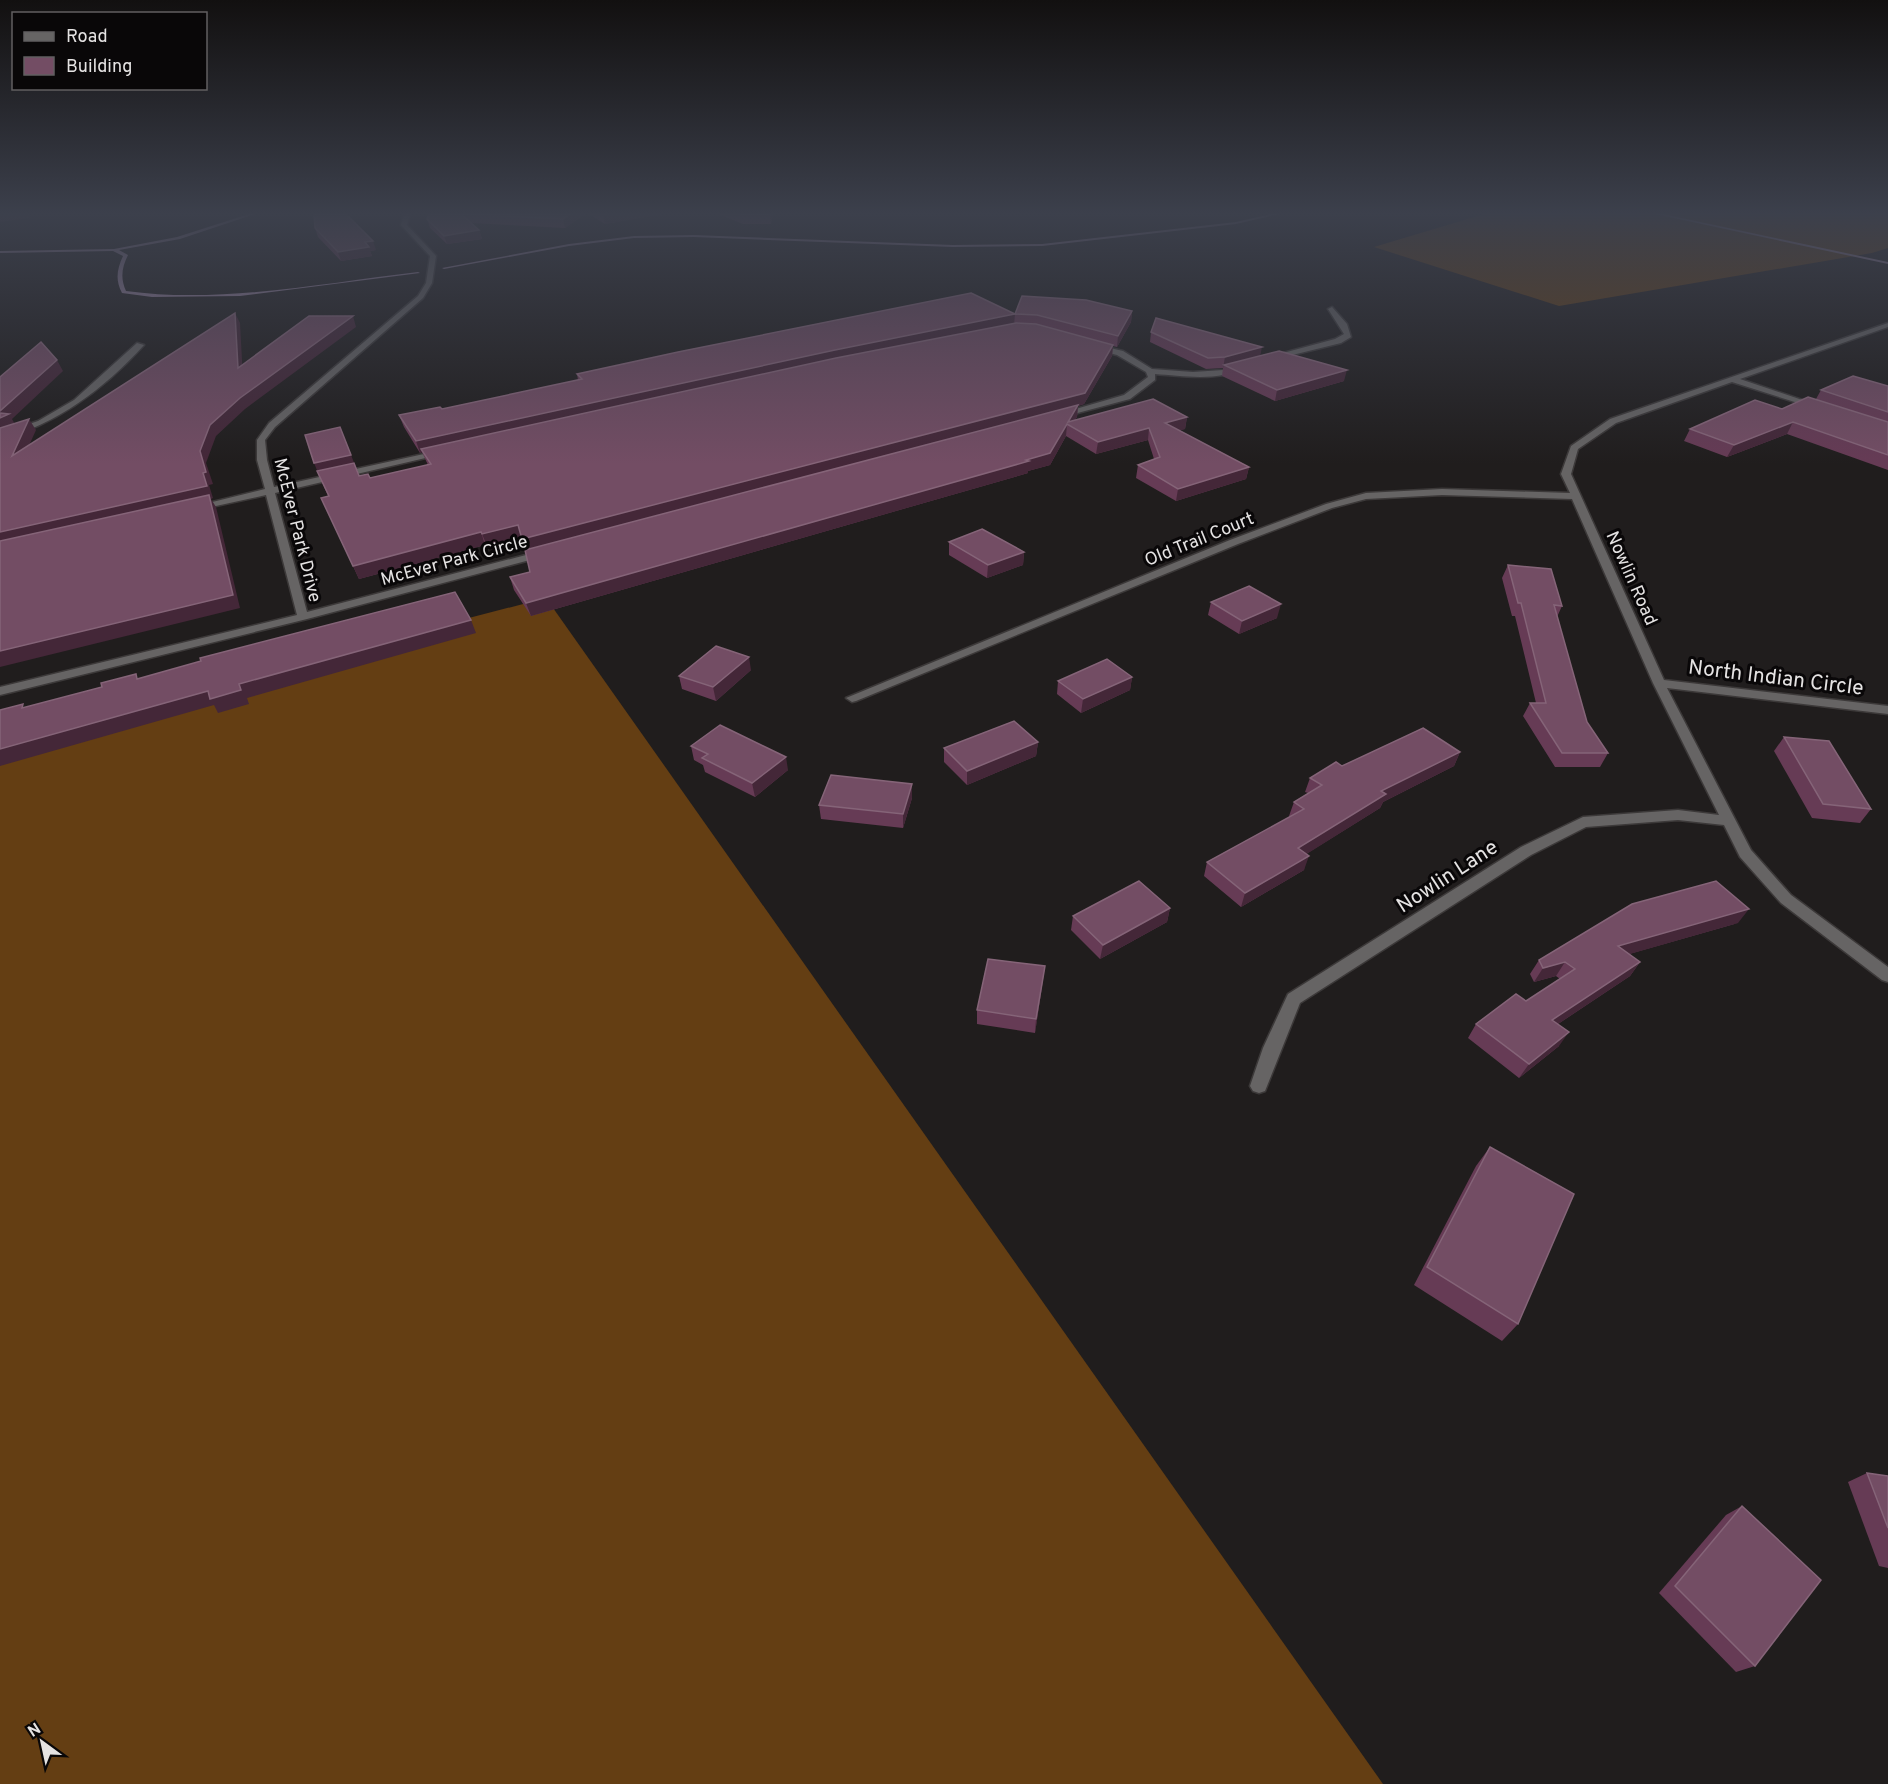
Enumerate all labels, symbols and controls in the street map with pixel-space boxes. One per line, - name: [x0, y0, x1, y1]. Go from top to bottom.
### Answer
- legend: [12, 12, 207, 90]
- text: Road: [66, 26, 108, 49]
- text: Building: [66, 56, 132, 79]
- street label: McEver Park Drive: [268, 456, 326, 605]
- street label: Old Trail Court: [1141, 508, 1258, 573]
- street label: Nowlin Road: [1600, 528, 1662, 629]
- street label: McEver Park Circle: [378, 531, 530, 592]
- street label: North Indian Circle: [1687, 654, 1865, 703]
- street label: Nowlin Lane: [1392, 834, 1504, 920]
- north arrow: [12, 1712, 72, 1772]
- text: N: [25, 1720, 45, 1743]

